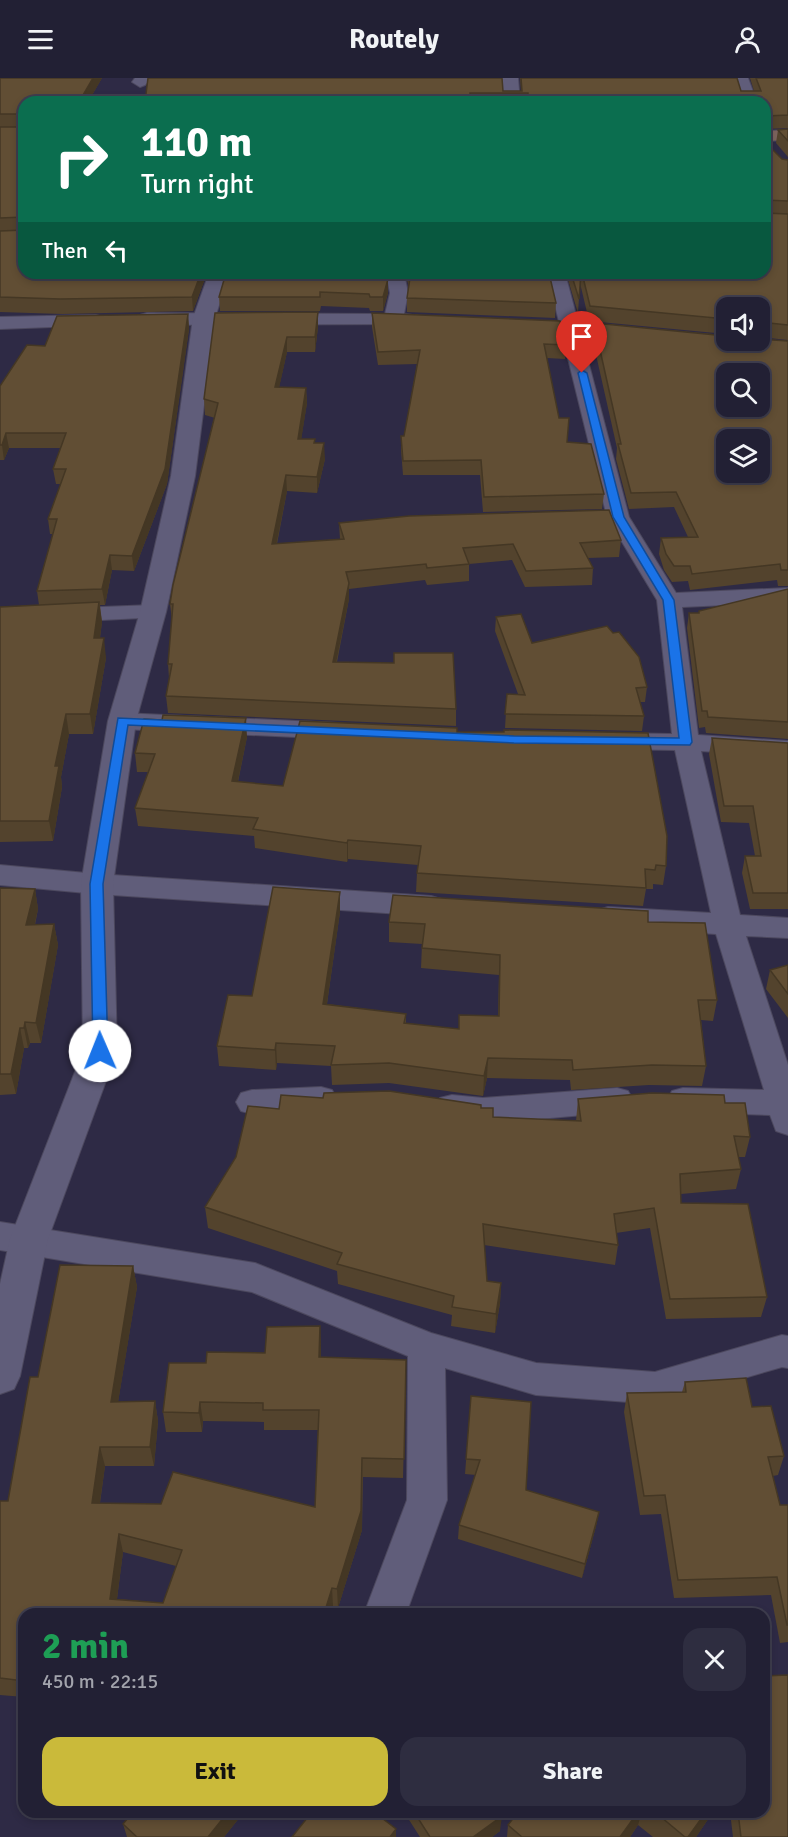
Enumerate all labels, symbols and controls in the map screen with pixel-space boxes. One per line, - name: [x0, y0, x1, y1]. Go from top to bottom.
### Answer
- icon: menu: [24, 23, 57, 56]
- text: Routely: [349, 23, 439, 56]
- icon: person: [731, 23, 764, 56]
- text: 110 m: [141, 117, 252, 168]
- icon: right: [42, 120, 120, 198]
- text: Turn right: [141, 168, 254, 201]
- icon: left: [100, 234, 133, 267]
- text: Then: [42, 237, 88, 264]
- map controls: [716, 297, 770, 483]
- button: sound: [716, 297, 770, 351]
- pin: [556, 311, 607, 373]
- icon: arrive: [565, 320, 598, 353]
- button: search: [716, 363, 770, 417]
- button: layers: [716, 429, 770, 483]
- position arrow: [68, 1019, 132, 1083]
- text: 2 min: [42, 1624, 129, 1669]
- button: close: [683, 1628, 746, 1691]
- text: 450 m · 22:15: [42, 1669, 158, 1694]
- button: Exit: [42, 1737, 388, 1806]
- button: Share: [400, 1737, 746, 1806]

